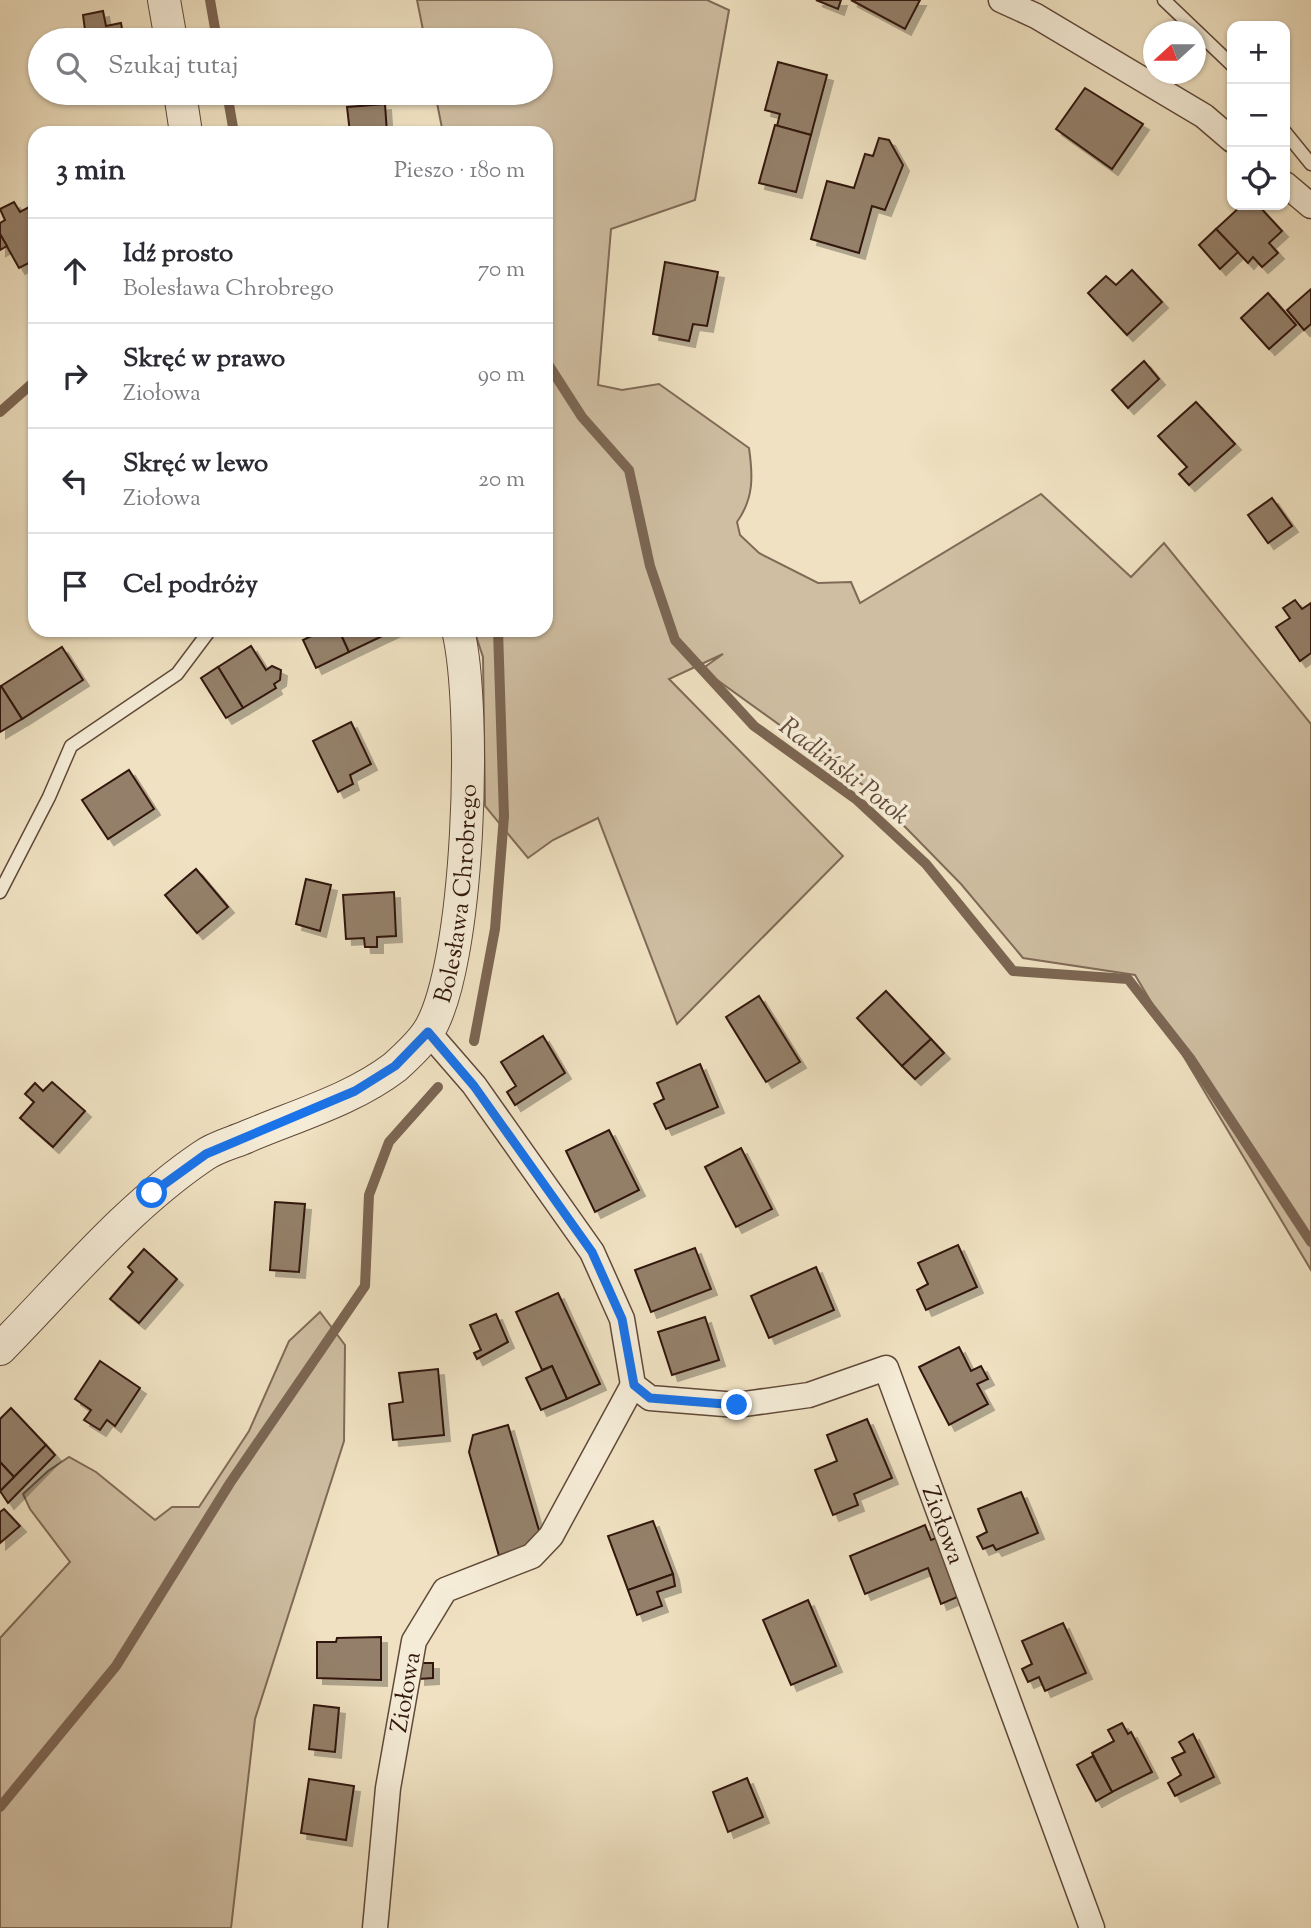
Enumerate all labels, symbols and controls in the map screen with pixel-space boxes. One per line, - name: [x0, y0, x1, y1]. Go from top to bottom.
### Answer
- north arrow: [1143, 21, 1206, 84]
- map controls: [1227, 21, 1290, 210]
- button: +: [1227, 21, 1290, 84]
- search box: [28, 28, 553, 105]
- icon: search: [52, 48, 90, 86]
- text: Szukaj tutaj: [108, 48, 239, 85]
- button: −: [1227, 84, 1290, 147]
- button: locate: [1227, 147, 1290, 210]
- text: 3 min: [56, 150, 126, 193]
- text: Pieszo · 180 m: [394, 155, 525, 188]
- text: Idź prosto: [123, 236, 233, 273]
- icon: ahead: [56, 252, 94, 290]
- text: 70 m: [478, 254, 525, 287]
- text: Bolesława Chrobrego: [123, 273, 334, 306]
- text: Skręć w prawo: [123, 341, 285, 378]
- icon: right: [56, 357, 94, 395]
- text: 90 m: [478, 359, 525, 392]
- text: Ziołowa: [123, 378, 201, 411]
- text: Skręć w lewo: [123, 446, 268, 483]
- icon: left: [56, 462, 94, 500]
- text: 20 m: [478, 464, 525, 497]
- text: Ziołowa: [123, 483, 201, 516]
- icon: arrive: [56, 567, 94, 605]
- text: Cel podróży: [123, 567, 258, 604]
- water label: Radliński Potok: [770, 709, 917, 835]
- street label: Bolesława Chrobrego: [427, 784, 487, 1007]
- route start: [136, 1177, 167, 1208]
- route end: [721, 1389, 752, 1420]
- street label: Ziołowa: [912, 1481, 972, 1569]
- street label: Ziołowa: [383, 1649, 431, 1735]

